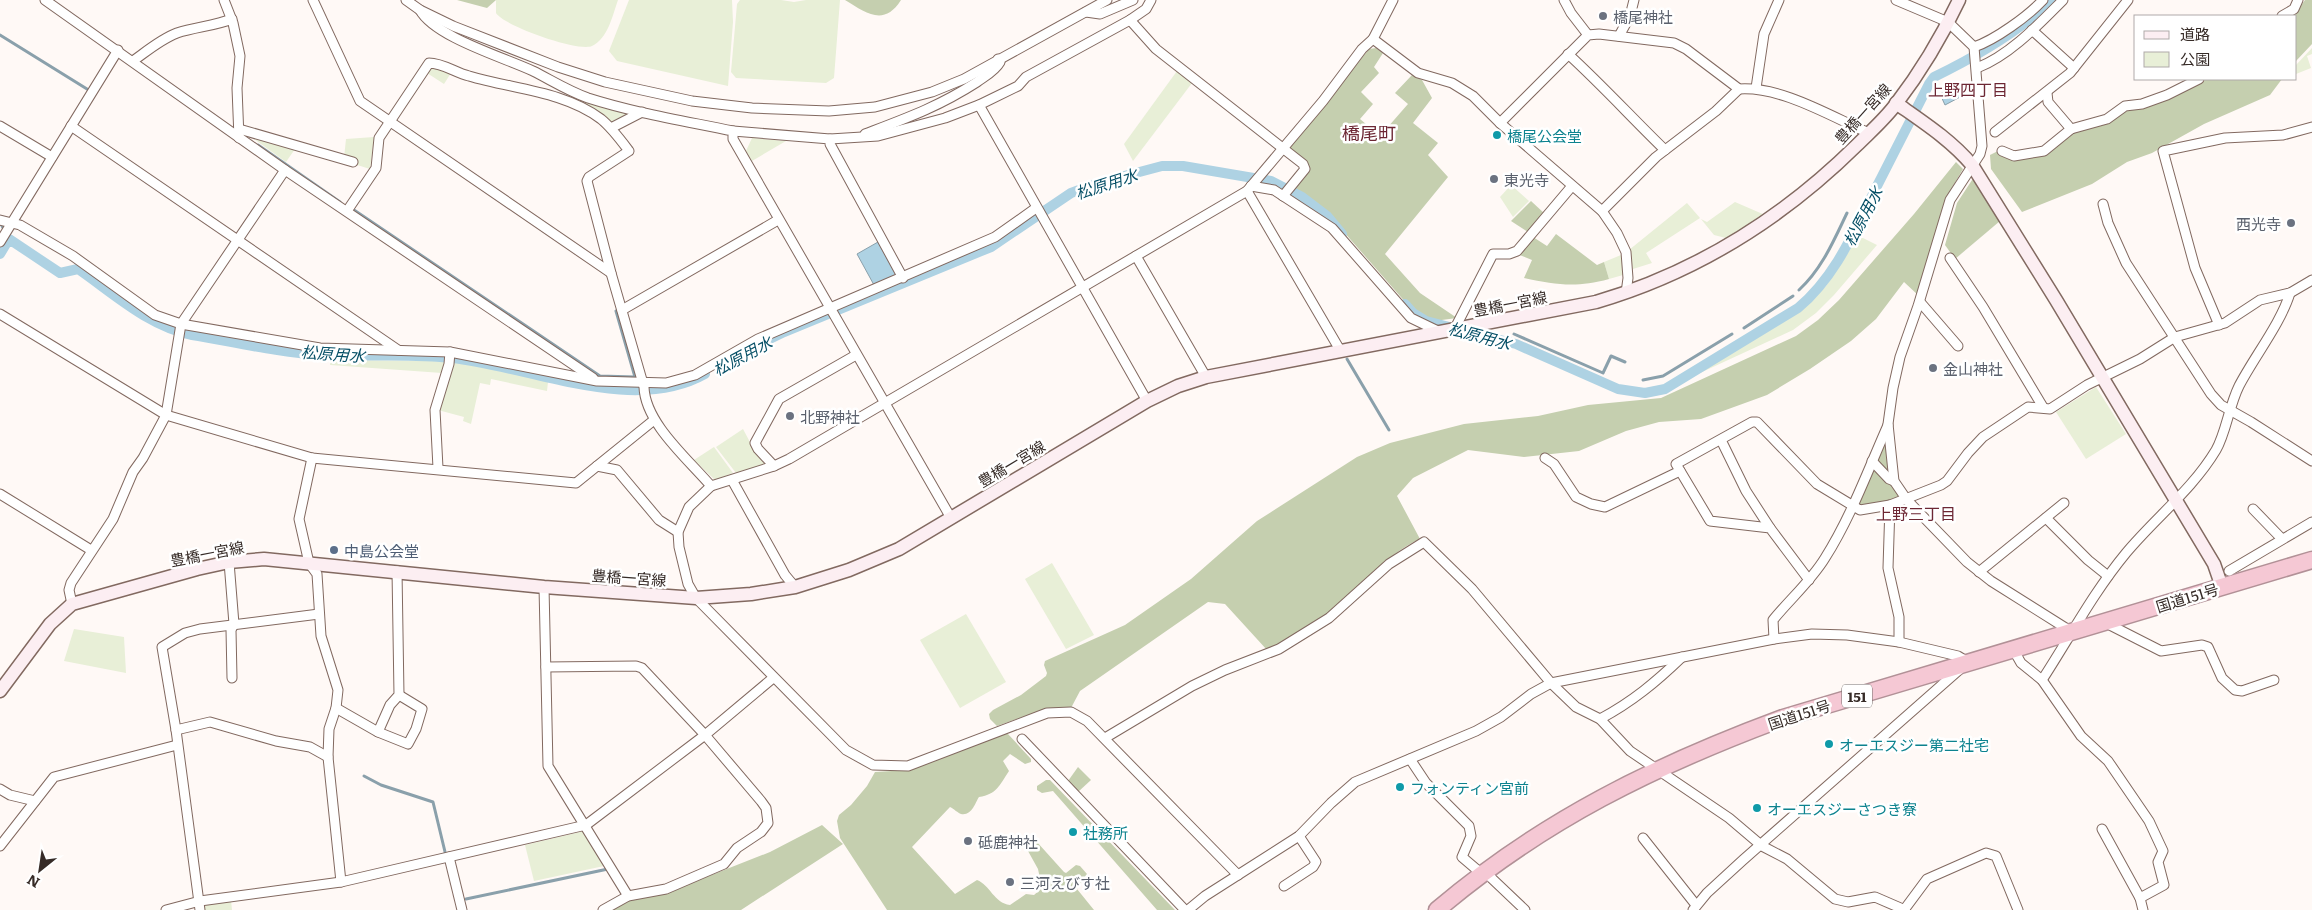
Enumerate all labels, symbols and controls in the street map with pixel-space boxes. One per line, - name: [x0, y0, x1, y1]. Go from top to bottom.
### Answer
- place label: 橋尾神社: [1613, 5, 1673, 28]
- marker: 橋尾神社: [1597, 10, 1609, 22]
- legend: [2134, 15, 2297, 80]
- text: 道路: [2180, 22, 2210, 45]
- text: 公園: [2180, 47, 2210, 70]
- street label: 豊橋一宮線: [1828, 77, 1896, 149]
- district label: 上野四丁目: [1928, 77, 2008, 101]
- district label: 橋尾町: [1342, 119, 1396, 146]
- place label: 橋尾公会堂: [1507, 124, 1582, 147]
- marker: 橋尾公会堂: [1491, 129, 1503, 141]
- water label: 松原用水: [1072, 161, 1142, 204]
- place label: 東光寺: [1504, 168, 1549, 191]
- marker: 東光寺: [1488, 173, 1500, 185]
- water label: 松原用水: [1836, 180, 1889, 250]
- place label: 西光寺: [2236, 212, 2281, 235]
- marker: 西光寺: [2285, 217, 2297, 229]
- street label: 豊橋一宮線: [1471, 285, 1549, 321]
- water label: 松原用水: [1446, 315, 1516, 355]
- water label: 松原用水: [708, 328, 778, 381]
- water label: 松原用水: [300, 339, 368, 367]
- place label: 金山神社: [1943, 357, 2003, 380]
- marker: 金山神社: [1927, 362, 1939, 374]
- place label: 北野神社: [800, 405, 860, 428]
- marker: 北野神社: [784, 410, 796, 422]
- street label: 豊橋一宮線: [973, 434, 1049, 492]
- district label: 上野三丁目: [1876, 501, 1956, 525]
- street label: 豊橋一宮線: [168, 535, 246, 571]
- place label: 中島公会堂: [344, 539, 419, 562]
- marker: 中島公会堂: [328, 544, 340, 556]
- street label: 豊橋一宮線: [591, 563, 667, 591]
- street label: 国道151号: [2153, 577, 2221, 617]
- road number: 151: [1842, 684, 1872, 708]
- street label: 国道151号: [1765, 693, 1833, 735]
- place label: オーエスジー第二社宅: [1839, 733, 1989, 756]
- marker: オーエスジー第二社宅: [1823, 738, 1835, 750]
- place label: フォンティン宮前: [1410, 776, 1529, 799]
- marker: フォンティン宮前: [1394, 781, 1406, 793]
- place label: オーエスジーさつき寮: [1767, 797, 1917, 820]
- marker: オーエスジーさつき寮: [1751, 802, 1763, 814]
- place label: 社務所: [1083, 821, 1128, 844]
- marker: 社務所: [1067, 826, 1079, 838]
- place label: 砥鹿神社: [978, 830, 1038, 853]
- marker: 砥鹿神社: [962, 835, 974, 847]
- north arrow: [15, 845, 65, 895]
- text: N: [23, 870, 43, 894]
- place label: 三河えびす社: [1020, 871, 1110, 894]
- marker: 三河えびす社: [1004, 876, 1016, 888]

